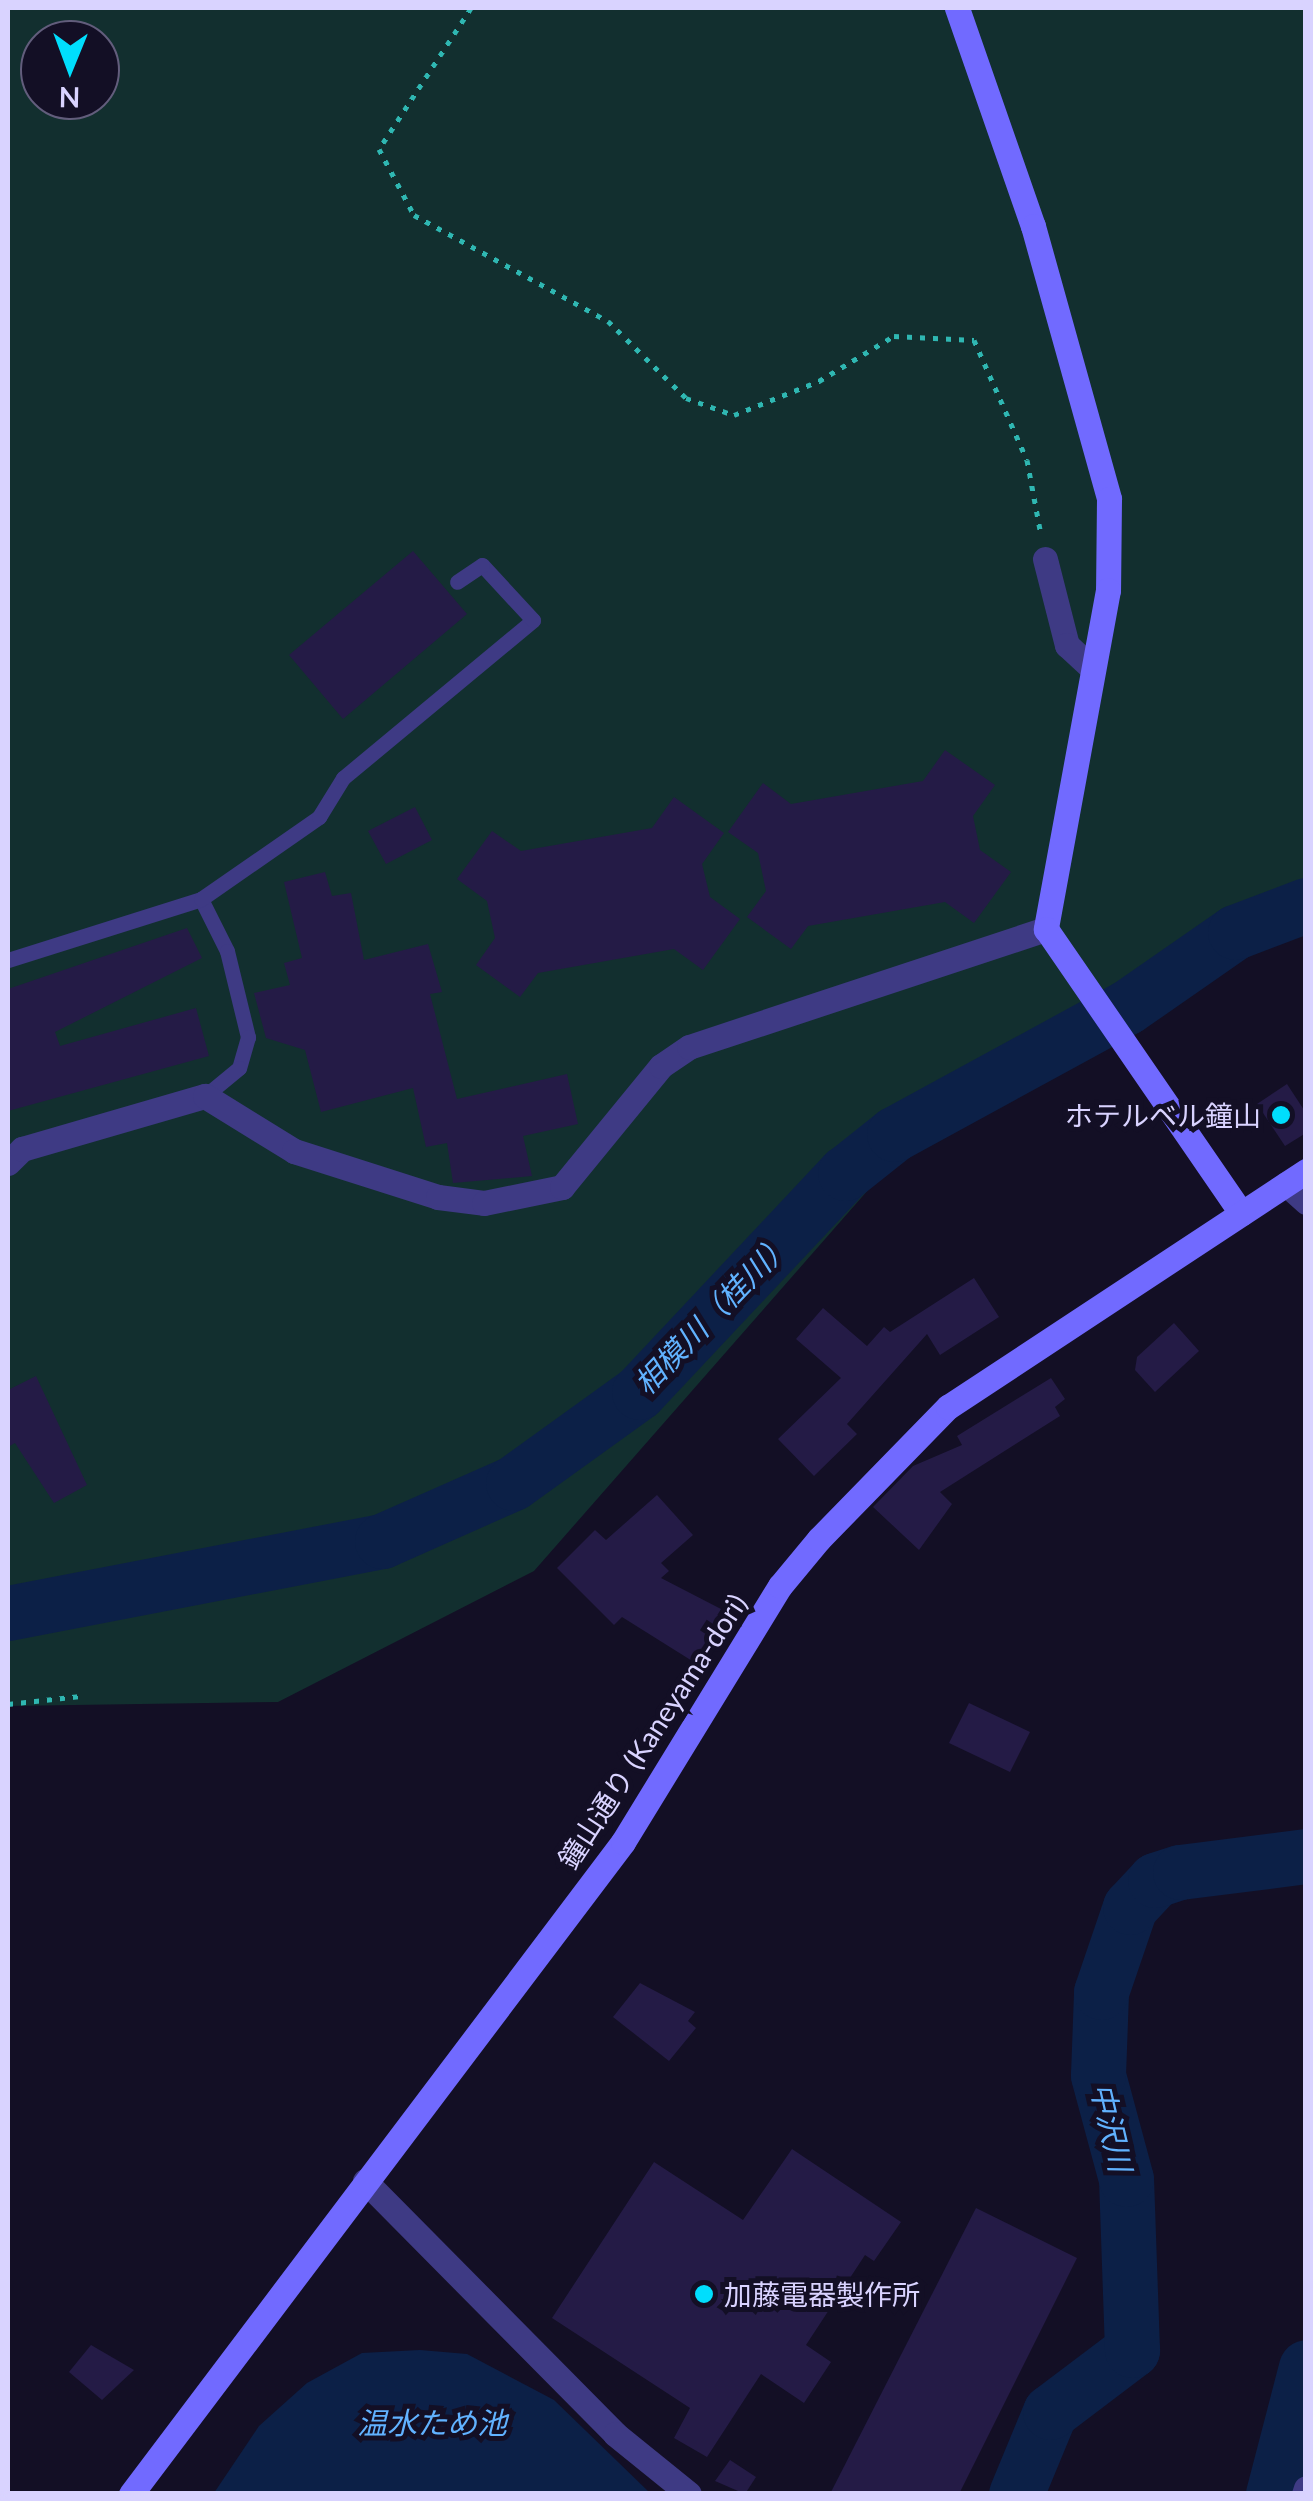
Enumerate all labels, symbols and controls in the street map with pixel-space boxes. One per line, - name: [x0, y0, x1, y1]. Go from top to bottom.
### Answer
- north arrow: [20, 20, 120, 120]
- text: N: [58, 81, 81, 115]
- place label: ホテルベル鐘山: [1065, 1098, 1261, 1132]
- marker: ホテルベル鐘山: [1270, 1104, 1292, 1126]
- water label: 相模川（桂川）: [626, 1225, 798, 1401]
- street label: 鐘山通り (Kaneyama-dori): [551, 1587, 753, 1875]
- water label: 中沢川: [1084, 2079, 1140, 2175]
- place label: 加藤電器製作所: [724, 2277, 920, 2311]
- marker: 加藤電器製作所: [693, 2283, 715, 2305]
- water label: 温水ため池: [357, 2404, 507, 2440]

